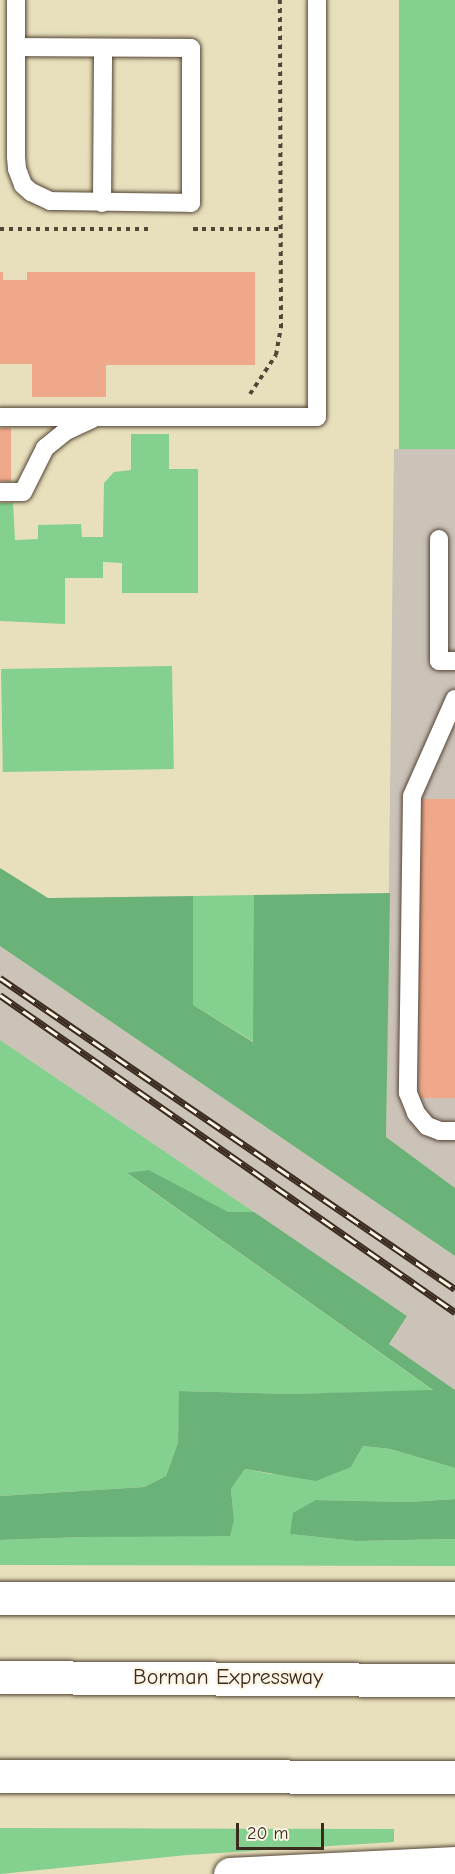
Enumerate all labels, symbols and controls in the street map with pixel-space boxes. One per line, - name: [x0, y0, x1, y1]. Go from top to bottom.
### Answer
- street label: Borman Expressway: [133, 1665, 323, 1691]
- scale bar: [239, 1811, 328, 1849]
- text: 20 m: [247, 1823, 288, 1844]

